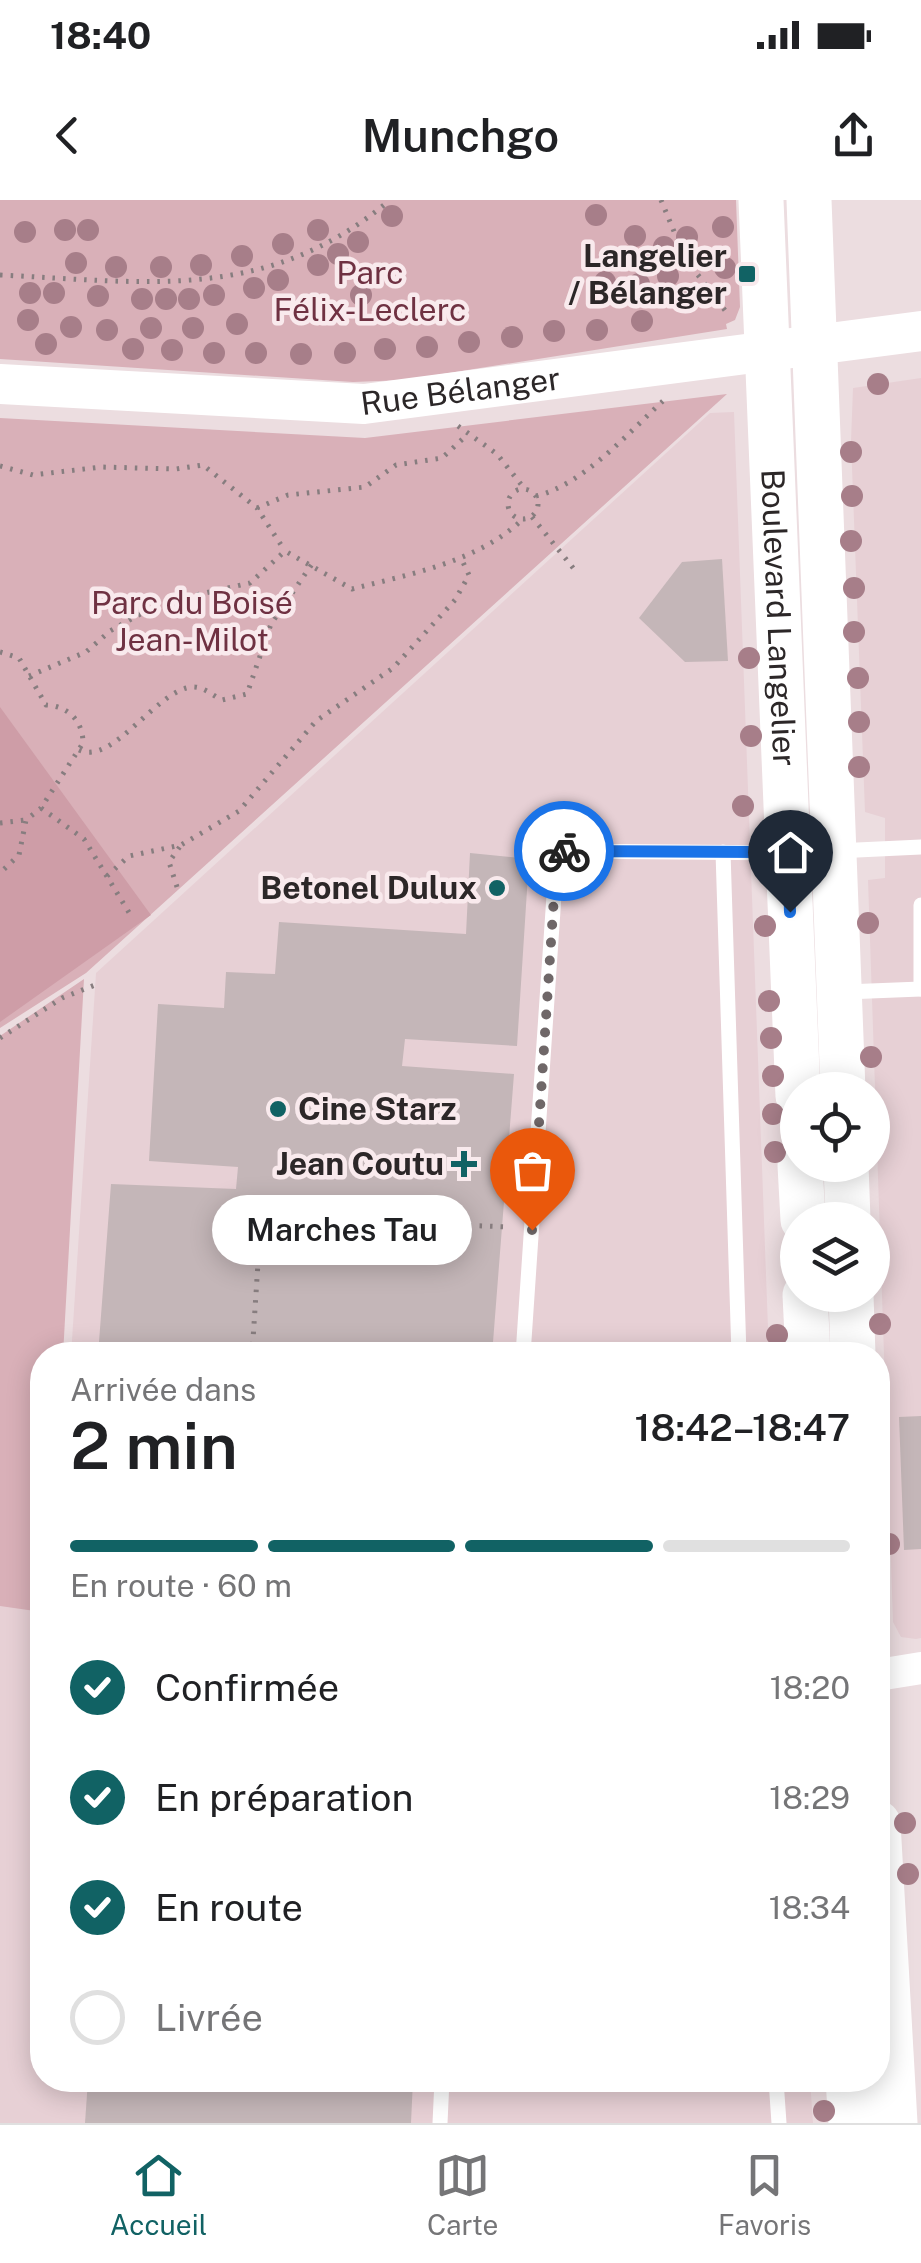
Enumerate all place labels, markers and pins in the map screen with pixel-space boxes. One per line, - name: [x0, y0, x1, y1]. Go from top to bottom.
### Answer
- place label: Langelier / Bélanger: [568, 237, 727, 311]
- marker: Langelier / Bélanger: [736, 263, 758, 285]
- pin: [748, 810, 833, 913]
- place label: Betonel Dulux: [260, 869, 477, 906]
- marker: Betonel Dulux: [486, 877, 508, 899]
- place label: Cine Starz: [298, 1090, 456, 1127]
- marker: Cine Starz: [267, 1098, 289, 1120]
- pin: [490, 1128, 575, 1231]
- place label: Jean Coutu: [276, 1145, 444, 1182]
- marker: Jean Coutu: [453, 1153, 475, 1175]
- callout: Marches Tau: [212, 1195, 472, 1265]

